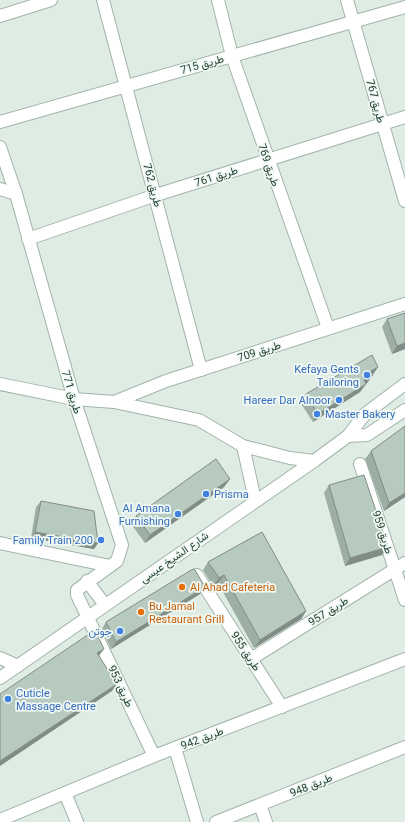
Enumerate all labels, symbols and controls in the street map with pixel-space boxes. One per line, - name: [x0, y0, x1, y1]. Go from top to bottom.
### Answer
- street label: طريق 715: [179, 52, 225, 77]
- street label: طريق 767: [363, 78, 388, 124]
- street label: طريق 769: [255, 142, 282, 188]
- street label: طريق 762: [140, 162, 165, 208]
- street label: طريق 761: [193, 163, 239, 190]
- street label: طريق 709: [236, 338, 282, 365]
- place label: Kefaya Gents Tailoring: [294, 363, 359, 389]
- street label: طريق 771: [59, 369, 84, 415]
- marker: Kefaya Gents Tailoring: [362, 370, 372, 380]
- place label: Hareer Dar Alnoor: [244, 394, 331, 407]
- marker: Hareer Dar Alnoor: [334, 395, 344, 405]
- place label: Master Bakery: [325, 408, 396, 421]
- marker: Master Bakery: [312, 409, 322, 419]
- place label: Prisma: [214, 488, 249, 501]
- marker: Prisma: [201, 489, 211, 499]
- place label: Al Amana Furnishing: [119, 502, 170, 528]
- marker: Al Amana Furnishing: [173, 509, 183, 519]
- street label: طريق 959: [369, 509, 396, 555]
- street label: شارع الشيخ عيسى: [137, 529, 212, 587]
- place label: Family Train 200: [13, 534, 93, 547]
- marker: Family Train 200: [96, 535, 106, 545]
- place label: Al Ahad Cafeteria: [190, 581, 275, 594]
- marker: Al Ahad Cafeteria: [177, 582, 187, 592]
- street label: طريق 957: [306, 594, 351, 629]
- place label: Bu Jamal Restaurant Grill: [149, 600, 224, 626]
- marker: Bu Jamal Restaurant Grill: [136, 607, 146, 617]
- place label: جوتن: [88, 625, 112, 638]
- marker: جوتن: [115, 626, 125, 636]
- street label: طريق 955: [228, 629, 263, 674]
- street label: طريق 953: [105, 663, 136, 709]
- place label: Cuticle Massage Centre: [16, 687, 96, 713]
- marker: Cuticle Massage Centre: [3, 694, 13, 704]
- street label: طريق 942: [179, 724, 225, 753]
- street label: طريق 948: [288, 771, 334, 800]

